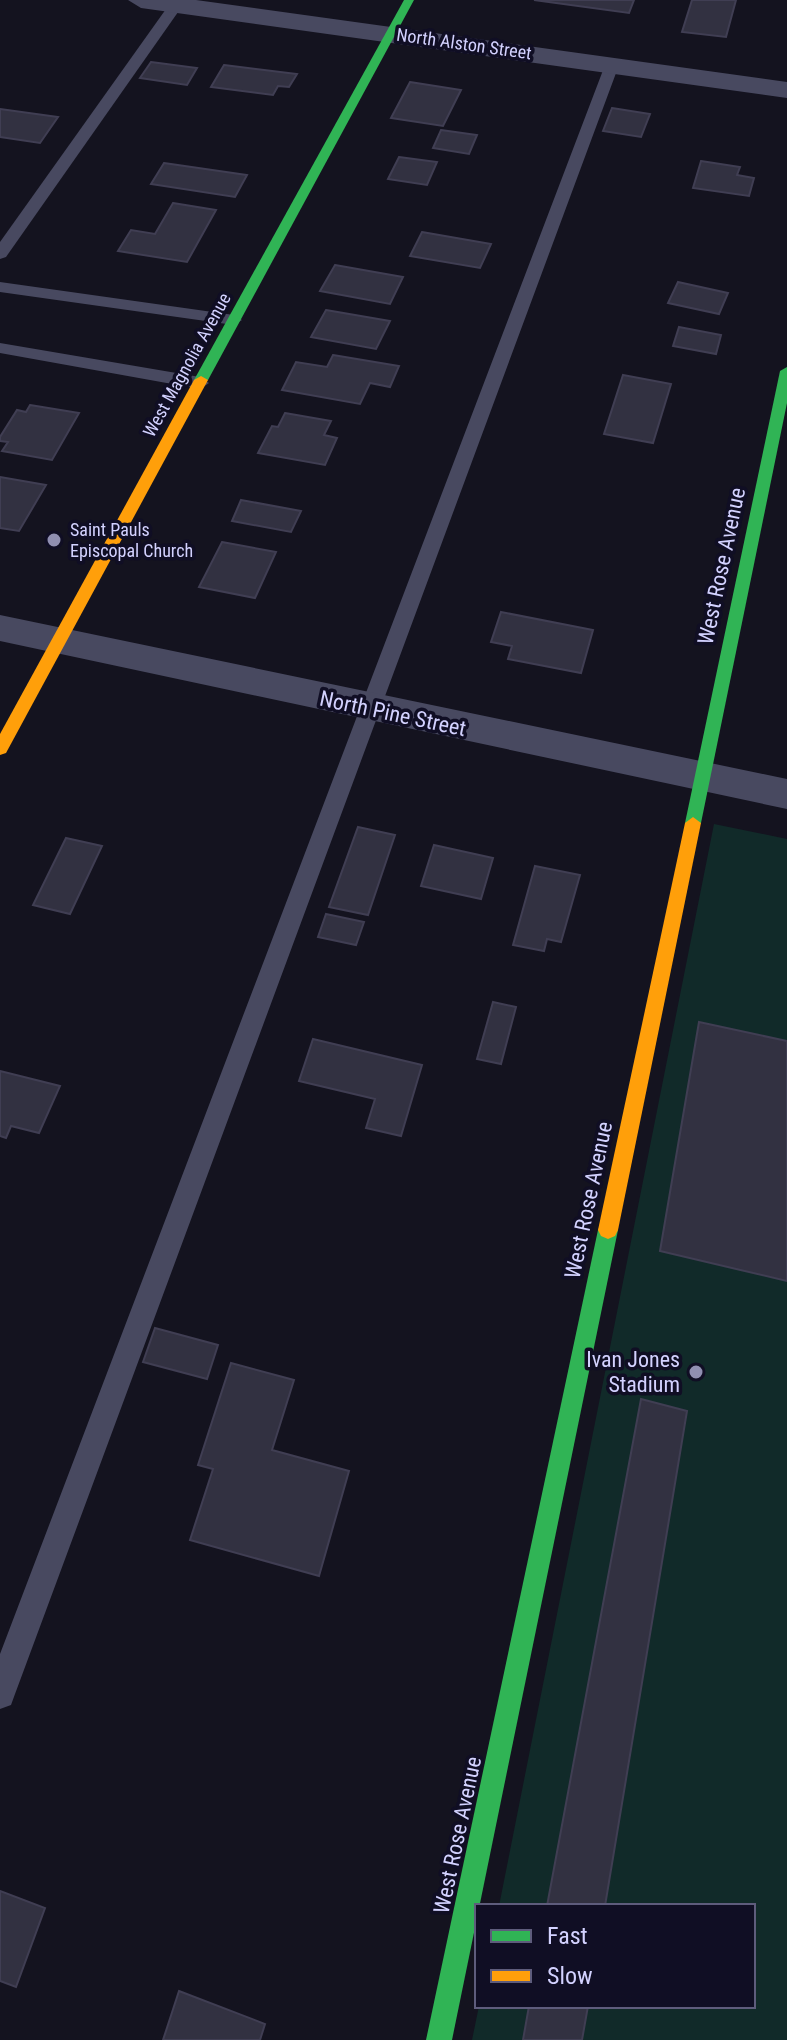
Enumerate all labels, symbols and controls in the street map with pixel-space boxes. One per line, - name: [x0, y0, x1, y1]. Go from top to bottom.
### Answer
- street label: North Alston Street: [395, 24, 533, 63]
- street label: West Magnolia Avenue: [138, 289, 235, 440]
- street label: West Rose Avenue: [693, 485, 750, 647]
- place label: Saint Pauls Episcopal Church: [70, 519, 193, 561]
- marker: Saint Pauls Episcopal Church: [45, 531, 63, 549]
- street label: North Pine Street: [317, 686, 468, 741]
- street label: West Rose Avenue: [560, 1119, 617, 1281]
- place label: Ivan Jones Stadium: [586, 1347, 680, 1397]
- marker: Ivan Jones Stadium: [687, 1363, 705, 1381]
- street label: West Rose Avenue: [429, 1754, 486, 1916]
- legend: [475, 1904, 755, 2008]
- text: Fast: [547, 1922, 588, 1950]
- text: Slow: [547, 1962, 593, 1990]

